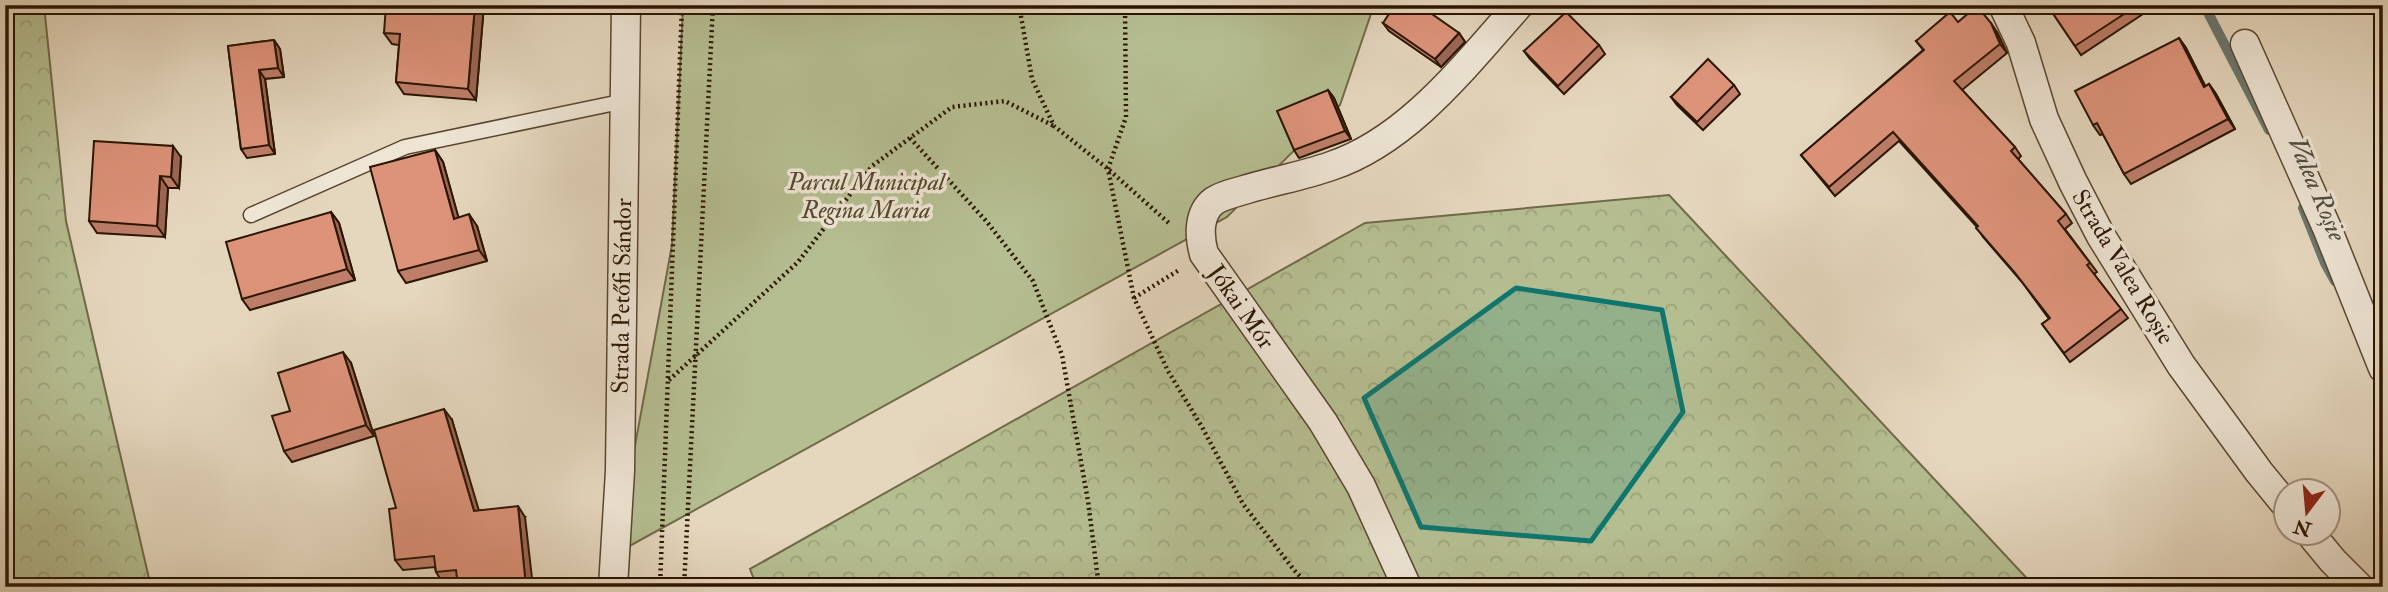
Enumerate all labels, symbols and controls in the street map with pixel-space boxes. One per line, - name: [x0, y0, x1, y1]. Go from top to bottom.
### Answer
- water label: Valea Roșie: [2281, 132, 2353, 246]
- park label: Parcul Municipal Regina Maria: [787, 167, 947, 226]
- street label: Strada Valea Roșie: [2065, 184, 2181, 350]
- street label: Strada Petőfi Sándor: [605, 198, 639, 394]
- street label: Jókai Mór: [1200, 258, 1281, 355]
- north arrow: [2272, 476, 2342, 546]
- text: N: [2290, 513, 2315, 542]

